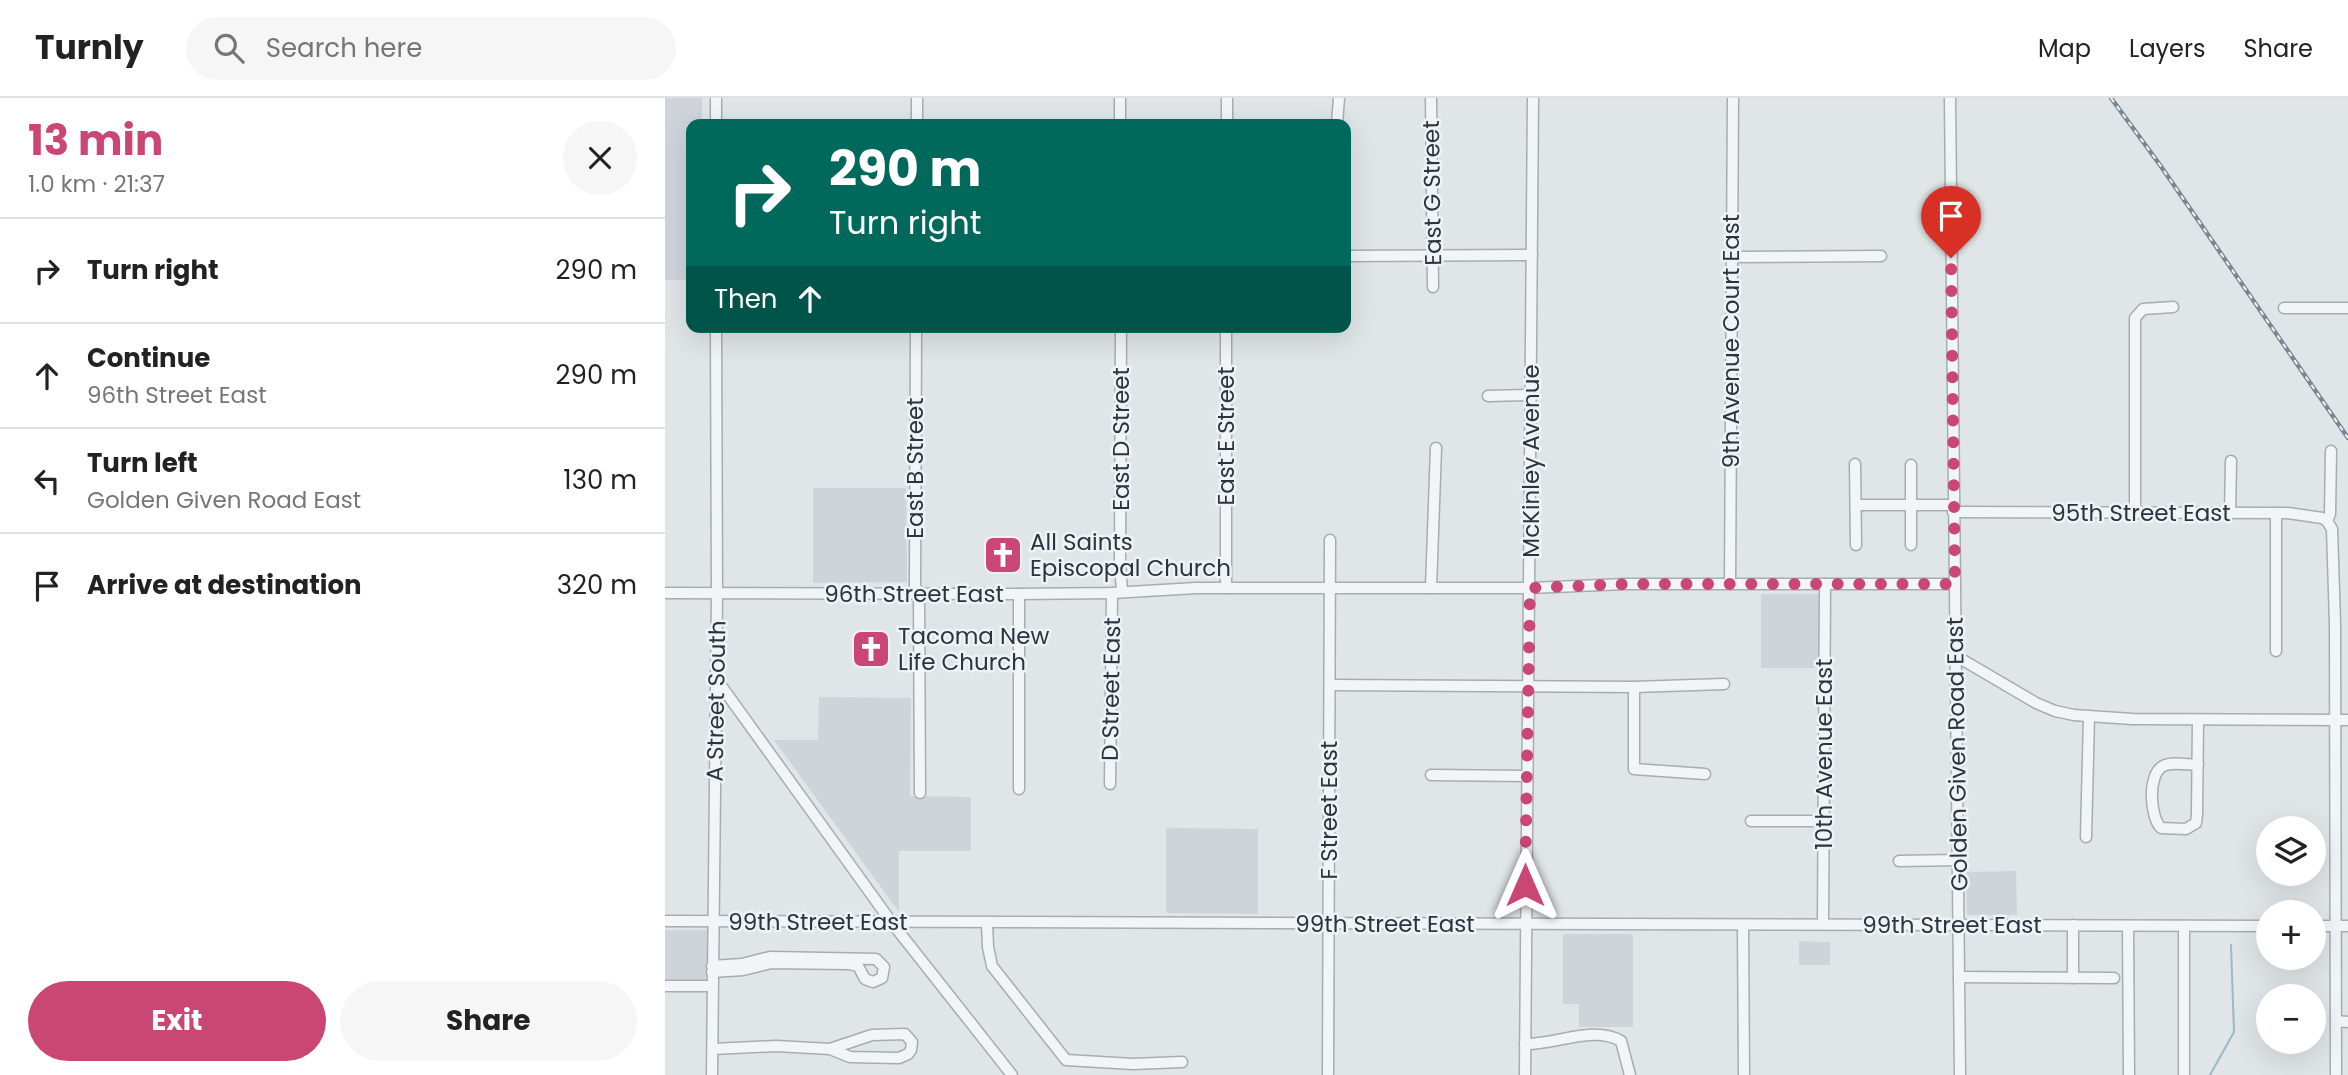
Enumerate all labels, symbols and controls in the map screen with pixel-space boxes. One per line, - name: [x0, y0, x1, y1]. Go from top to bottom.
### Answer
- search box: [186, 17, 676, 80]
- text: Turnly: [35, 24, 144, 71]
- icon: search: [210, 29, 248, 67]
- text: Search here: [266, 30, 422, 66]
- text: Map: [2038, 32, 2091, 65]
- text: Layers: [2129, 32, 2205, 65]
- text: Share: [2243, 32, 2313, 65]
- text: 13 min: [28, 111, 163, 170]
- street label: East G Street: [1415, 120, 1449, 266]
- button: close: [563, 121, 637, 195]
- text: 290 m: [829, 135, 981, 203]
- icon: right: [714, 147, 805, 238]
- text: 1.0 km · 21:37: [28, 168, 165, 200]
- pin: [1921, 186, 1981, 258]
- icon: arrive: [1932, 197, 1970, 235]
- text: Turn right: [829, 200, 981, 245]
- street label: 9th Avenue Court East: [1715, 214, 1747, 468]
- icon: right: [28, 252, 66, 290]
- text: Turn right: [87, 252, 219, 288]
- text: 290 m: [556, 252, 637, 288]
- icon: ahead: [791, 280, 829, 318]
- text: Then: [714, 281, 777, 317]
- text: Continue: [87, 340, 210, 376]
- icon: ahead: [28, 357, 66, 395]
- text: 290 m: [556, 357, 637, 393]
- street label: McKinley Avenue: [1515, 364, 1547, 558]
- street label: East E Street: [1210, 366, 1242, 506]
- street label: East D Street: [1105, 367, 1137, 511]
- text: 96th Street East: [87, 379, 267, 411]
- street label: East B Street: [899, 397, 931, 539]
- text: Turn left: [87, 445, 198, 481]
- icon: left: [28, 462, 66, 500]
- text: 130 m: [563, 462, 637, 498]
- text: Golden Given Road East: [87, 484, 361, 516]
- street label: 95th Street East: [2051, 497, 2231, 529]
- place label: All Saints Episcopal Church: [1030, 526, 1231, 584]
- church icon: All Saints Episcopal Church: [982, 534, 1024, 576]
- icon: arrive: [28, 567, 66, 605]
- text: Arrive at destination: [87, 567, 362, 603]
- text: 320 m: [557, 567, 637, 603]
- street label: 96th Street East: [824, 578, 1004, 610]
- street label: D Street East: [1094, 617, 1128, 761]
- street label: Golden Given Road East: [1939, 617, 1975, 891]
- street label: A Street South: [699, 620, 733, 782]
- place label: Tacoma New Life Church: [898, 620, 1049, 678]
- church icon: Tacoma New Life Church: [850, 628, 892, 670]
- street label: 10th Avenue East: [1808, 658, 1840, 850]
- street label: F Street East: [1313, 741, 1345, 879]
- map controls: [2256, 816, 2326, 1054]
- button: layers: [2256, 816, 2326, 886]
- position arrow: [1488, 848, 1562, 922]
- button: +: [2256, 900, 2326, 970]
- street label: 99th Street East: [728, 906, 908, 938]
- street label: 99th Street East: [1295, 908, 1475, 940]
- street label: 99th Street East: [1862, 909, 2042, 941]
- button: Exit: [28, 981, 326, 1061]
- button: Share: [340, 981, 637, 1061]
- button: −: [2256, 984, 2326, 1054]

